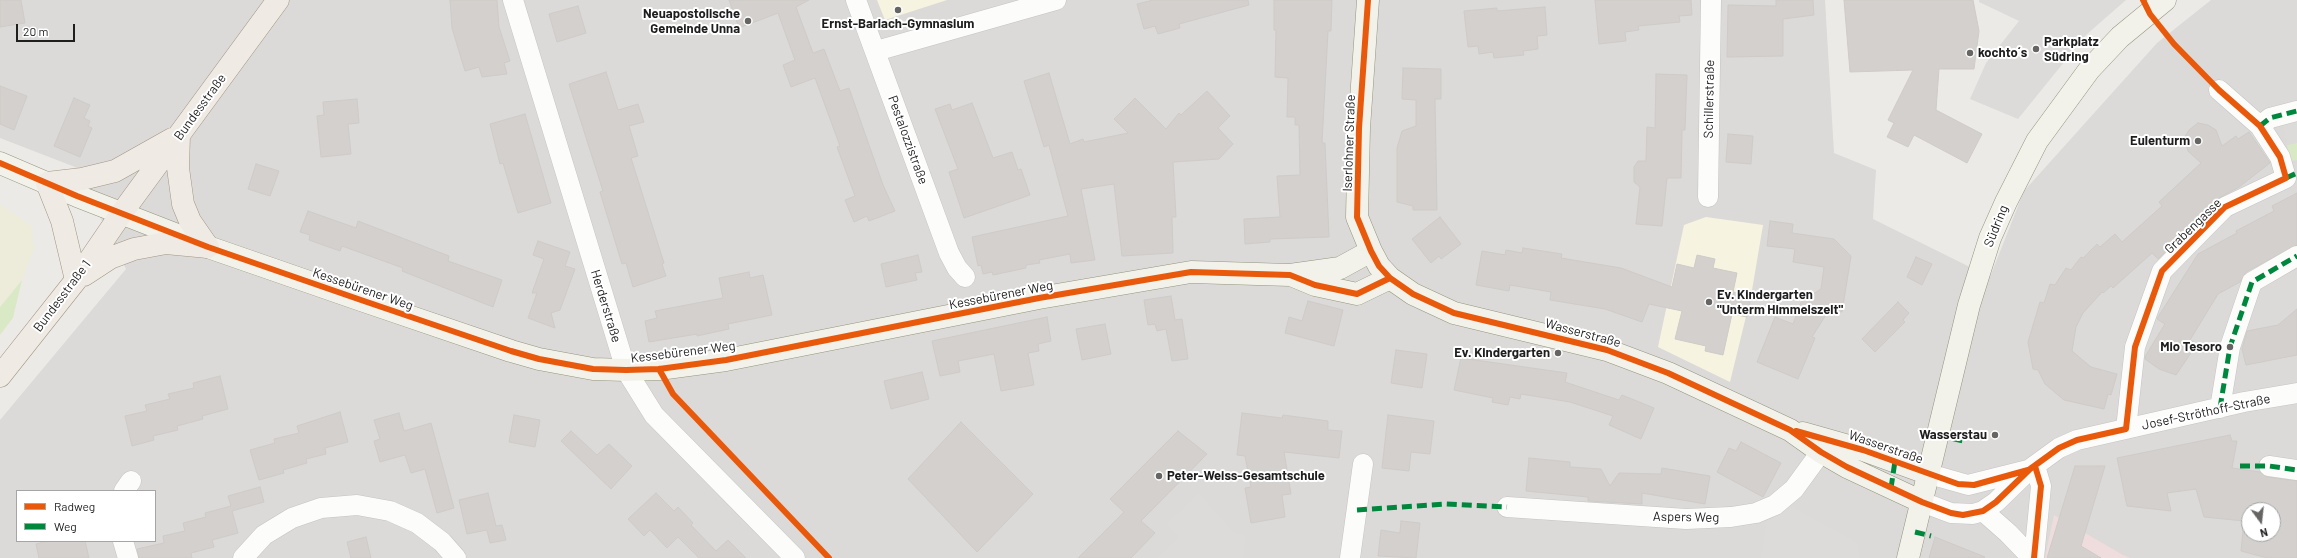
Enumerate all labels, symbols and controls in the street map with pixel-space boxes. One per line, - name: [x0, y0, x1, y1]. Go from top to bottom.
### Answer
- marker: Ernst-Barlach-Gymnasium: [893, 5, 903, 15]
- place label: Neuapostolische Gemeinde Unna: [643, 6, 740, 37]
- scale bar: [18, 16, 77, 42]
- marker: Neuapostolische Gemeinde Unna: [743, 16, 753, 26]
- place label: Ernst-Barlach-Gymnasium: [822, 16, 974, 32]
- text: 20 m: [23, 24, 49, 38]
- place label: Parkplatz Südring: [2044, 34, 2099, 65]
- marker: Parkplatz Südring: [2031, 44, 2041, 54]
- place label: kochto´s: [1978, 45, 2027, 61]
- marker: kochto´s: [1965, 48, 1975, 58]
- street label: Schillerstraße: [1701, 59, 1717, 139]
- street label: Bundesstraße: [171, 71, 229, 143]
- street label: Pestalozzistraße: [885, 93, 931, 187]
- street label: Iserlohner Straße: [1340, 94, 1358, 192]
- place label: Eulenturm: [2130, 133, 2190, 149]
- marker: Eulenturm: [2193, 136, 2203, 146]
- street label: Grabengasse: [2161, 195, 2225, 257]
- street label: Südring: [1981, 203, 2011, 249]
- street label: Bundesstraße 1: [30, 257, 94, 335]
- street label: Kessebürener Weg: [311, 264, 415, 314]
- street label: Herderstraße: [588, 268, 624, 344]
- street label: Kessebürener Weg: [948, 277, 1054, 313]
- place label: Ev. Kindergarten "Unterm Himmelszelt": [1717, 287, 1843, 318]
- marker: Ev. Kindergarten "Unterm Himmelszelt": [1704, 297, 1714, 307]
- street label: Wasserstraße: [1543, 315, 1623, 351]
- street label: Kessebürener Weg: [630, 338, 736, 366]
- place label: Mio Tesoro: [2160, 339, 2222, 355]
- marker: Mio Tesoro: [2225, 342, 2235, 352]
- place label: Ev. Kindergarten: [1454, 345, 1550, 361]
- marker: Ev. Kindergarten: [1553, 348, 1563, 358]
- street label: Josef-Ströthoff-Straße: [2140, 391, 2272, 433]
- street label: Wasserstraße: [1847, 427, 1925, 467]
- place label: Wasserstau: [1919, 427, 1987, 443]
- marker: Wasserstau: [1990, 430, 2000, 440]
- place label: Peter-Weiss-Gesamtschule: [1167, 468, 1325, 484]
- marker: Peter-Weiss-Gesamtschule: [1154, 471, 1164, 481]
- legend: [16, 490, 156, 542]
- text: Radweg: [54, 499, 95, 513]
- north arrow: [2241, 502, 2281, 542]
- street label: Aspers Weg: [1653, 509, 1719, 525]
- text: Weg: [54, 519, 77, 533]
- text: N: [2259, 526, 2269, 540]

